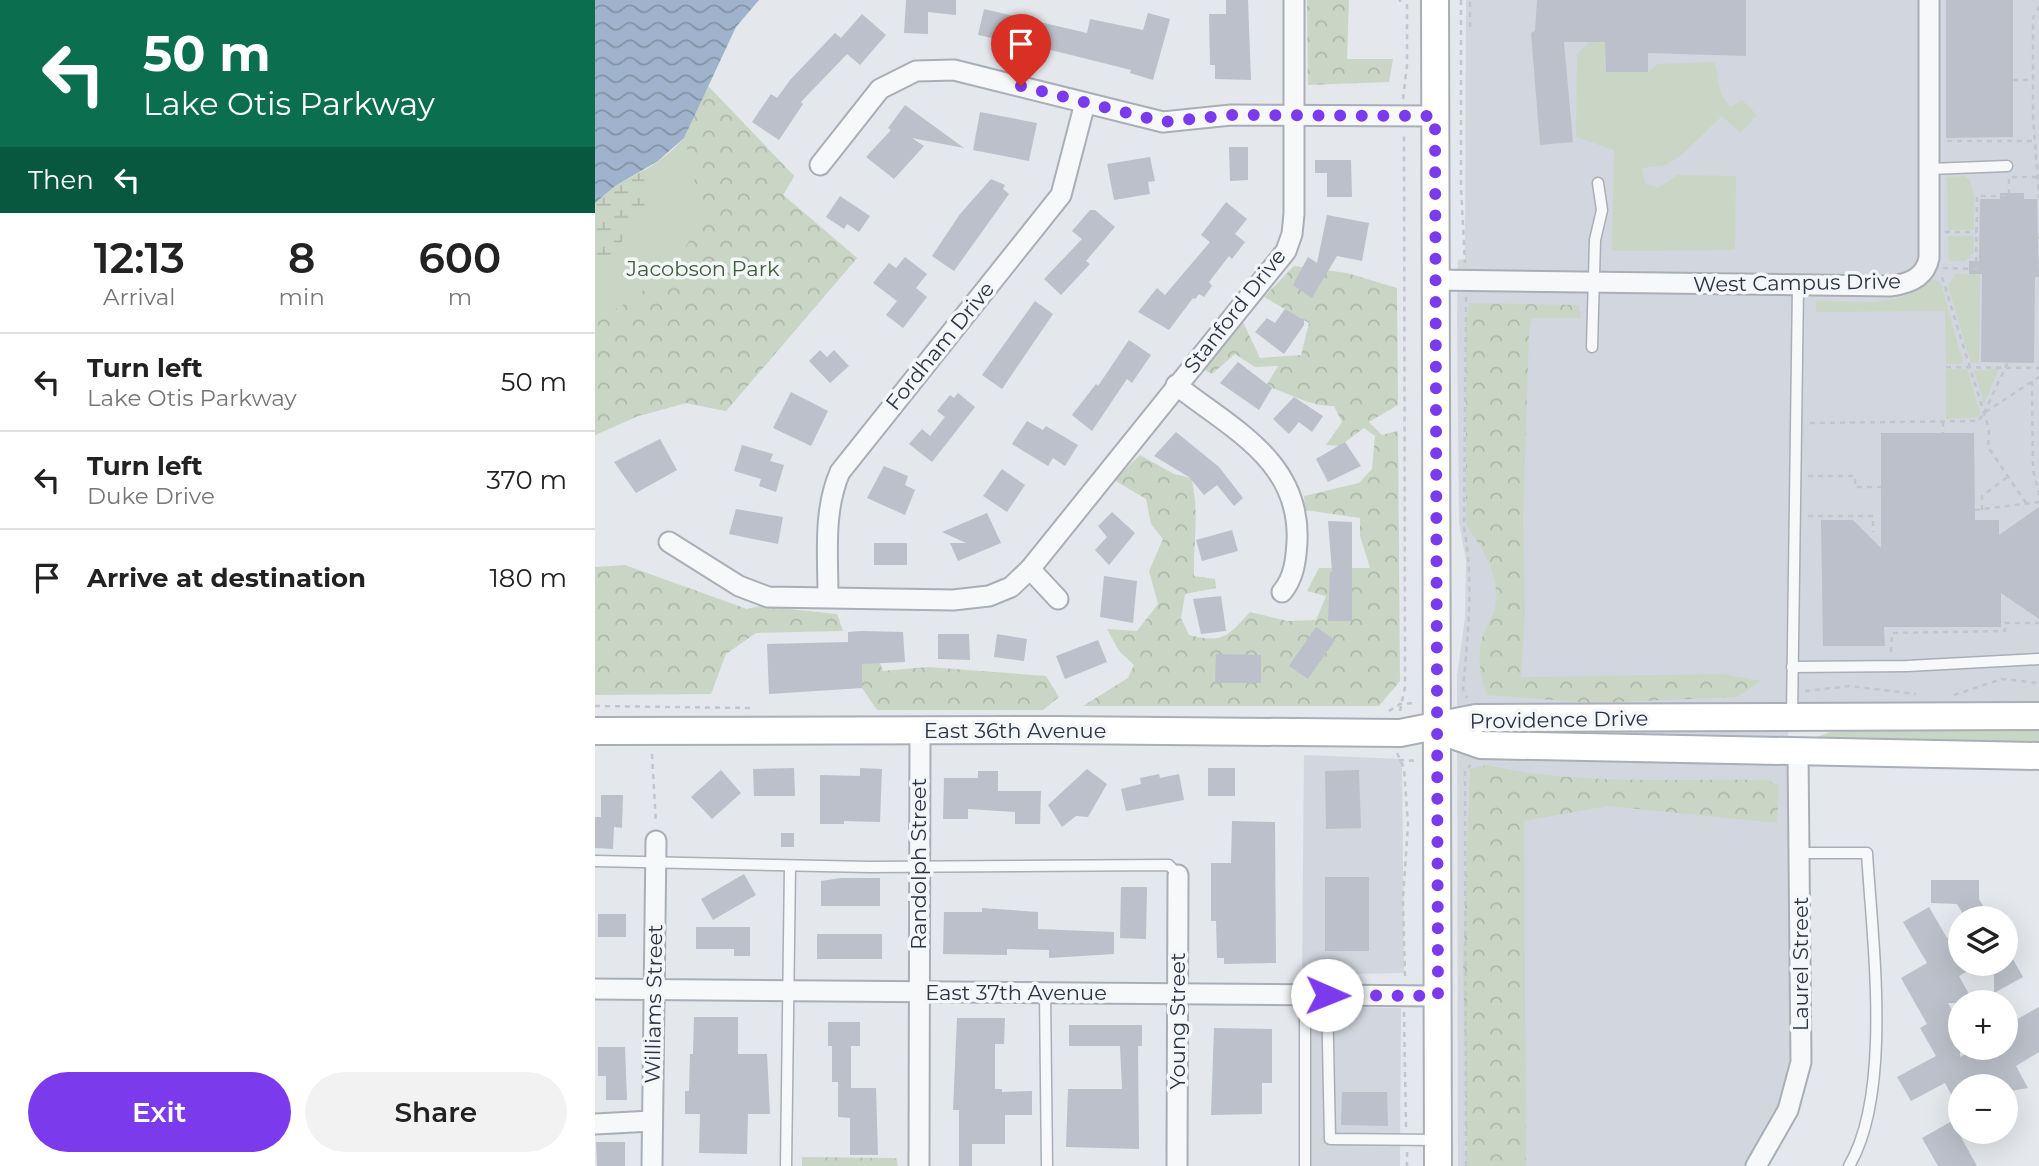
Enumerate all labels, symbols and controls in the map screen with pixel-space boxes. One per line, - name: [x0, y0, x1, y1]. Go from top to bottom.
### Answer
- pin: [991, 14, 1051, 86]
- text: 50 m: [143, 24, 271, 83]
- icon: arrive: [1002, 25, 1040, 63]
- icon: left: [28, 28, 119, 119]
- text: Lake Otis Parkway: [143, 84, 435, 123]
- icon: left: [108, 161, 146, 199]
- text: Then: [28, 164, 94, 196]
- text: 12:13: [94, 232, 185, 284]
- text: 8: [288, 232, 315, 284]
- text: 600: [418, 232, 501, 284]
- street label: Stanford Drive: [1178, 244, 1291, 378]
- park label: Jacobson Park: [625, 256, 780, 281]
- street label: West Campus Drive: [1693, 268, 1901, 297]
- street label: Fordham Drive: [880, 276, 999, 415]
- text: Arrival: [103, 283, 176, 311]
- text: min: [279, 283, 325, 311]
- text: m: [448, 283, 472, 311]
- text: Turn left: [87, 352, 203, 384]
- icon: left: [28, 363, 66, 401]
- text: 50 m: [501, 366, 567, 398]
- text: Lake Otis Parkway: [87, 384, 297, 412]
- text: Turn left: [87, 450, 203, 482]
- icon: left: [28, 461, 66, 499]
- text: 370 m: [486, 464, 567, 496]
- text: Duke Drive: [87, 482, 215, 510]
- icon: arrive: [28, 559, 66, 597]
- text: Arrive at destination: [87, 562, 366, 594]
- text: 180 m: [489, 562, 567, 594]
- street label: Providence Drive: [1469, 705, 1648, 734]
- street label: East 36th Avenue: [924, 718, 1106, 743]
- street label: Randolph Street: [906, 778, 931, 950]
- street label: Laurel Street: [1788, 897, 1813, 1031]
- map controls: [1948, 906, 2018, 1144]
- button: layers: [1948, 906, 2018, 976]
- street label: Williams Street: [640, 924, 667, 1084]
- street label: Young Street: [1165, 953, 1190, 1089]
- position arrow: [1290, 958, 1364, 1032]
- street label: East 37th Avenue: [925, 980, 1107, 1005]
- button: +: [1948, 990, 2018, 1060]
- button: Exit: [28, 1072, 291, 1152]
- button: Share: [305, 1072, 567, 1152]
- button: −: [1948, 1074, 2018, 1144]

